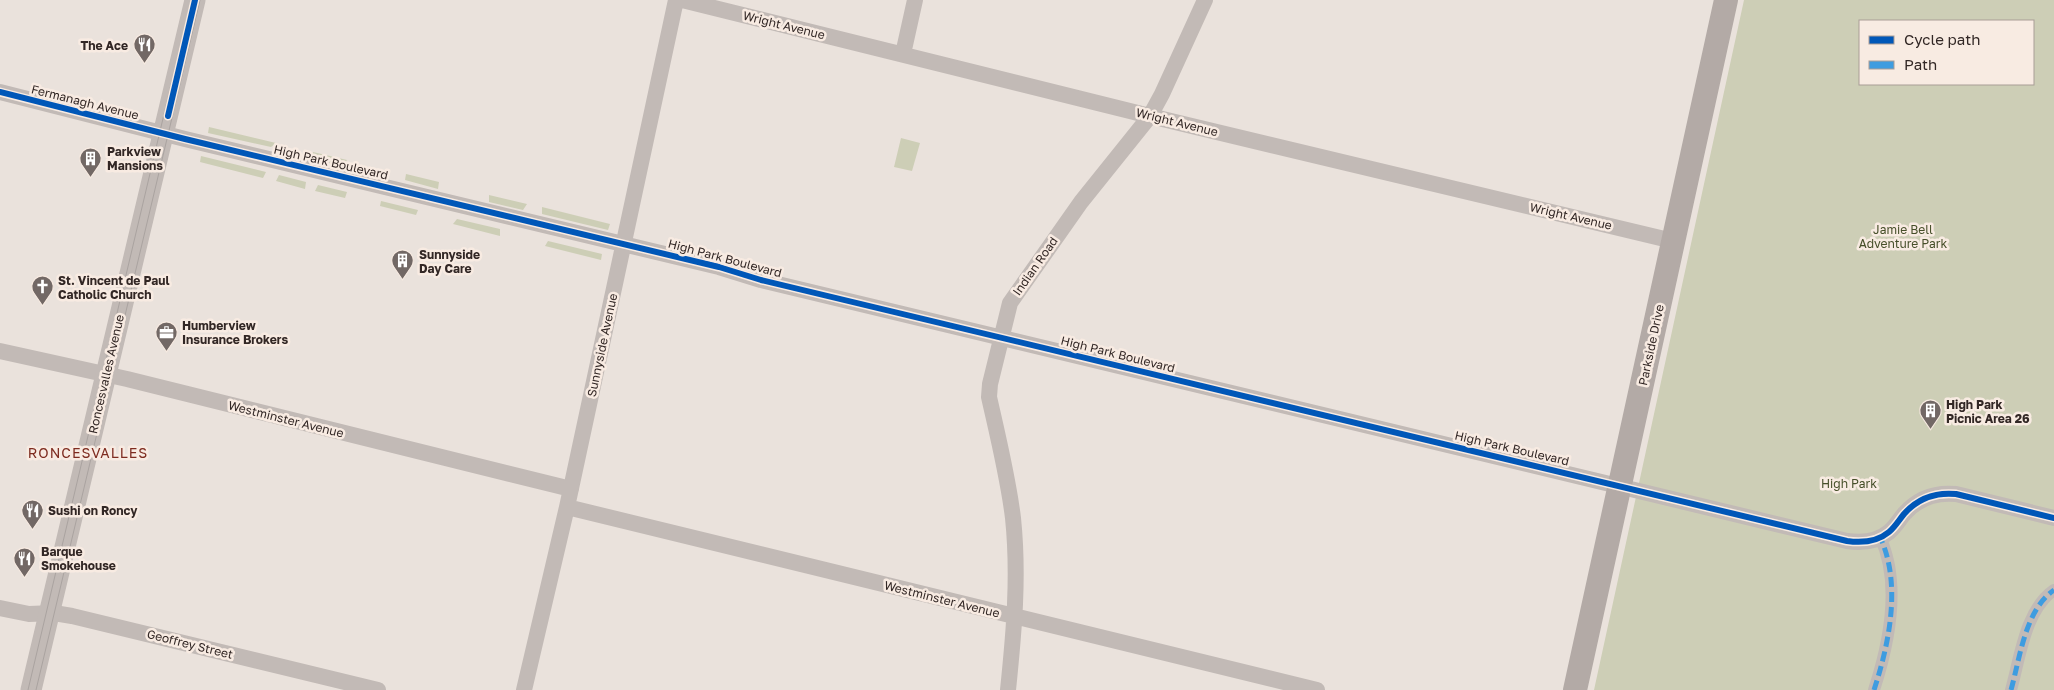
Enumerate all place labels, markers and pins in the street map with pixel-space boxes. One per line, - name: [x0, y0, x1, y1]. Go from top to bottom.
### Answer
- restaurant icon: The Ace: [132, 33, 156, 64]
- place label: The Ace: [80, 38, 128, 53]
- place label: Parkview Mansions: [107, 144, 163, 173]
- building icon: Parkview Mansions: [79, 146, 103, 177]
- place label: Sunnyside Day Care: [419, 247, 480, 276]
- building icon: Sunnyside Day Care: [391, 249, 415, 280]
- place label: St. Vincent de Paul Catholic Church: [58, 273, 169, 302]
- church icon: St. Vincent de Paul Catholic Church: [30, 275, 54, 306]
- place label: Humberview Insurance Brokers: [182, 318, 289, 347]
- office icon: Humberview Insurance Brokers: [154, 320, 178, 351]
- place label: High Park Picnic Area 26: [1946, 397, 2030, 426]
- building icon: High Park Picnic Area 26: [1918, 399, 1942, 430]
- restaurant icon: Sushi on Roncy: [20, 498, 44, 529]
- place label: Sushi on Roncy: [48, 503, 138, 518]
- place label: Barque Smokehouse: [41, 544, 116, 573]
- restaurant icon: Barque Smokehouse: [13, 546, 37, 577]

